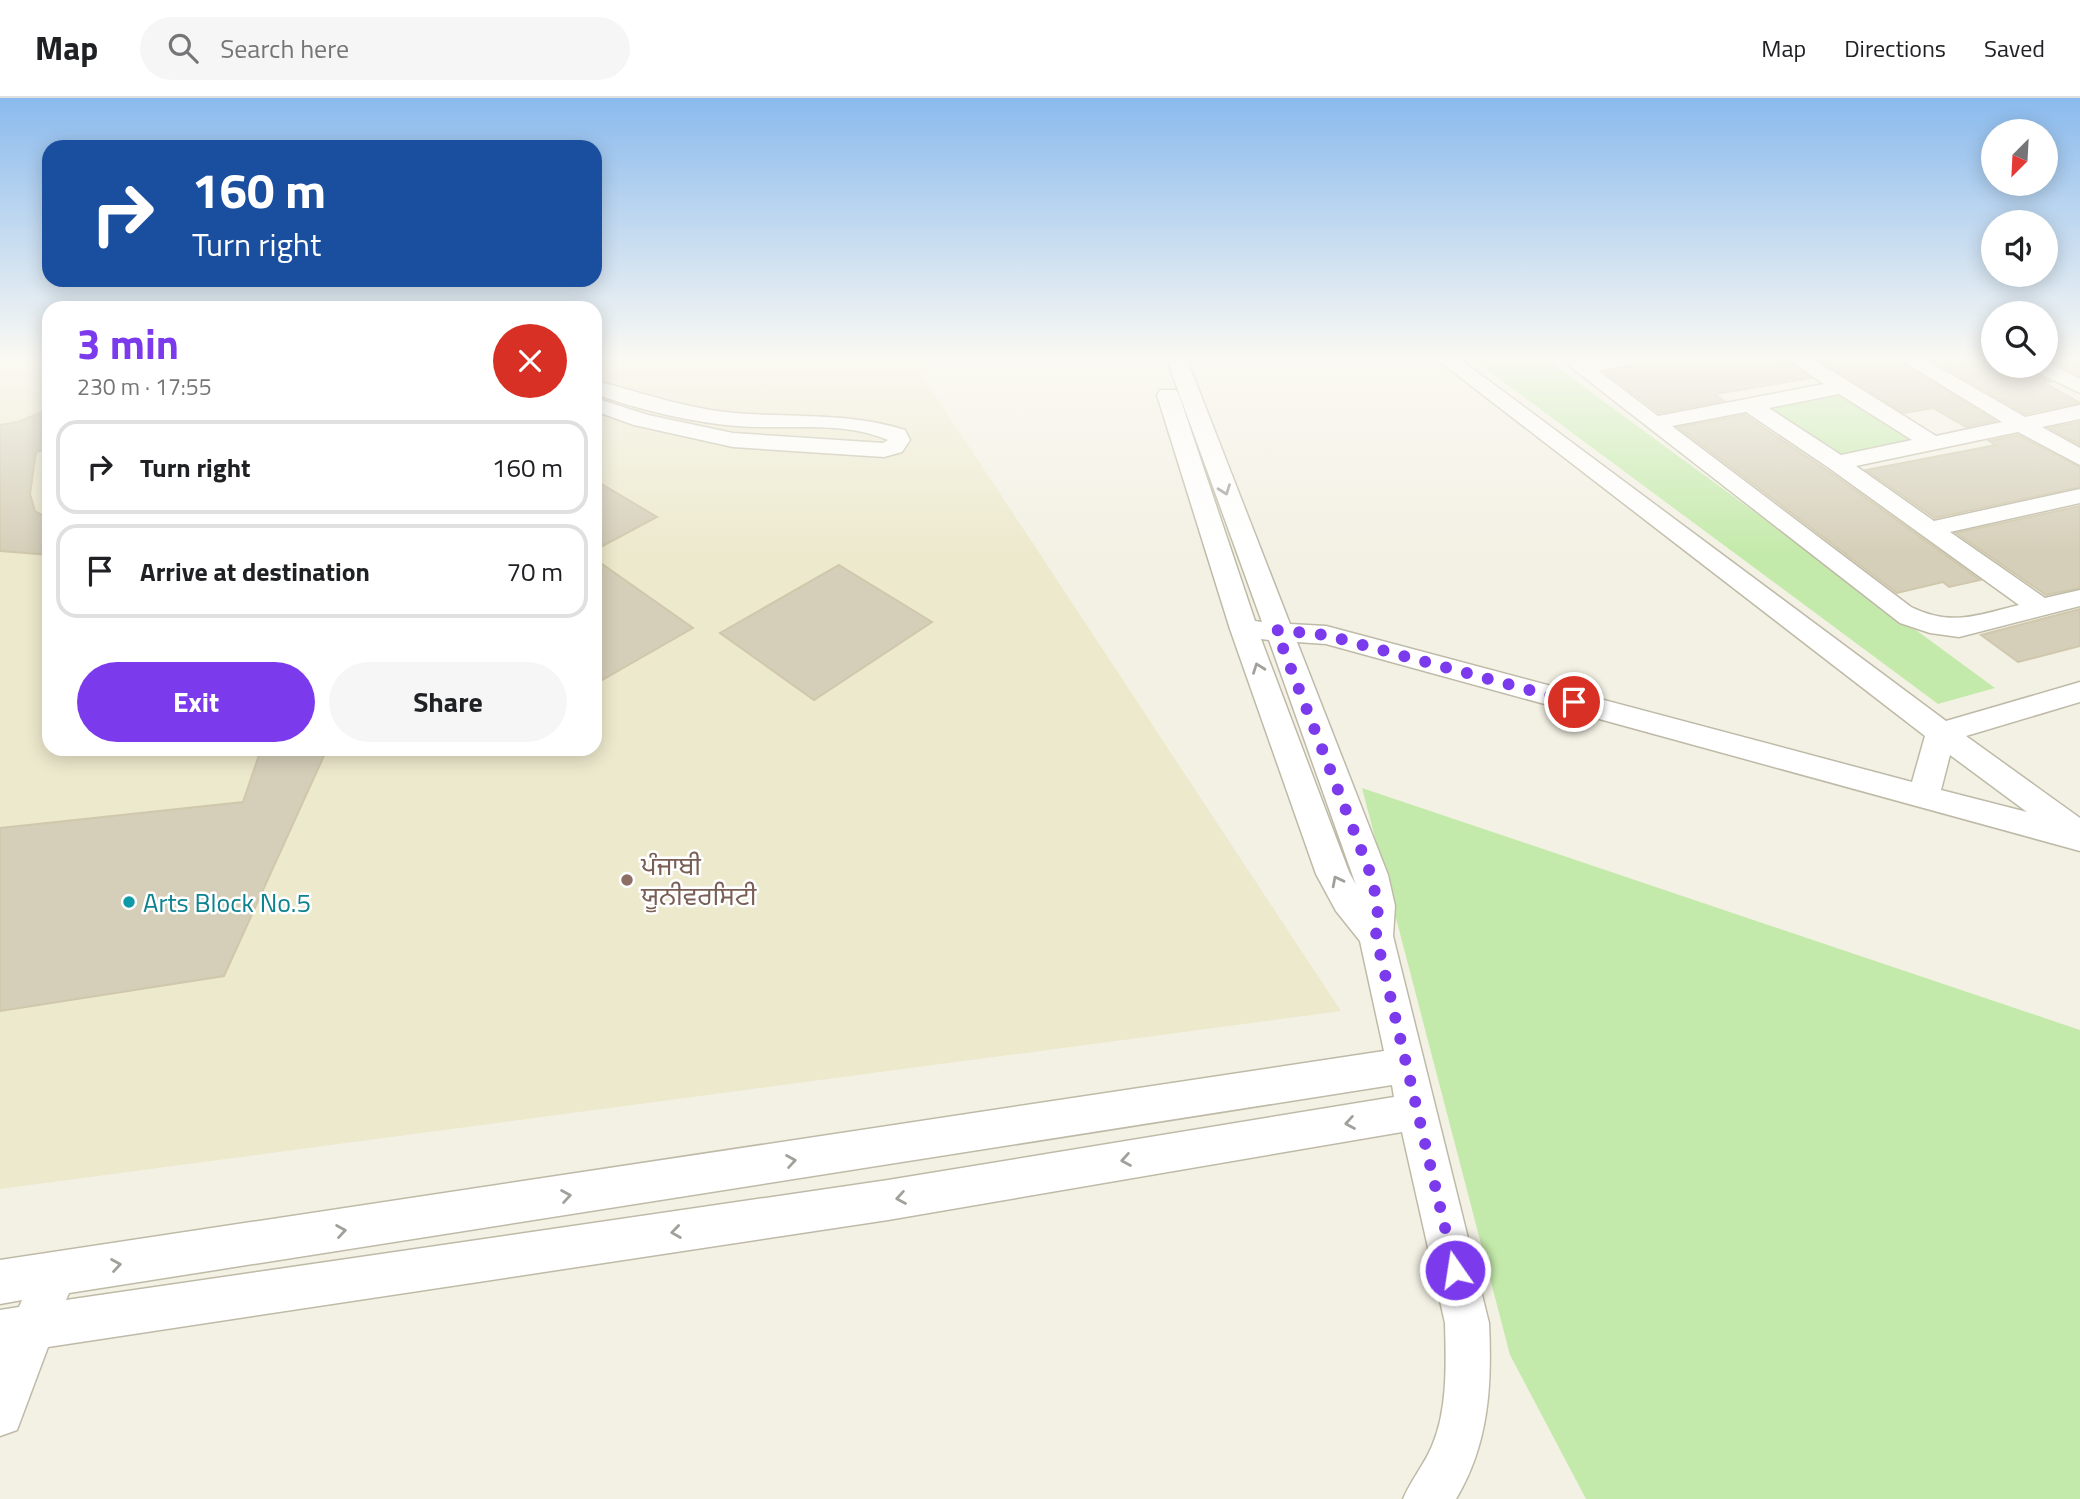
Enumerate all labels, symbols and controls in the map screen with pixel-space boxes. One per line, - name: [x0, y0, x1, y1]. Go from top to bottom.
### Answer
- search box: [140, 17, 630, 80]
- text: Map: [35, 23, 98, 73]
- icon: search: [164, 29, 202, 67]
- text: Search here: [220, 29, 349, 68]
- text: Map: [1761, 30, 1806, 66]
- text: Directions: [1844, 30, 1946, 66]
- text: Saved: [1984, 30, 2045, 66]
- north arrow: [1981, 119, 2058, 196]
- map controls: [1981, 119, 2058, 378]
- text: 160 m: [192, 152, 326, 227]
- icon: right: [77, 168, 168, 259]
- button: sound: [1981, 210, 2058, 287]
- text: Turn right: [192, 220, 321, 268]
- button: search: [1981, 301, 2058, 378]
- text: 3 min: [77, 311, 179, 375]
- button: close: [493, 324, 567, 398]
- text: 230 m · 17:55: [77, 369, 212, 404]
- icon: right: [81, 448, 119, 486]
- text: Turn right: [140, 448, 251, 487]
- text: 160 m: [492, 448, 563, 487]
- one-way arrow: [1216, 484, 1230, 496]
- icon: arrive: [81, 552, 119, 590]
- text: Arrive at destination: [140, 552, 370, 591]
- text: 70 m: [506, 552, 563, 591]
- button: Exit: [77, 662, 315, 742]
- button: Share: [329, 662, 567, 742]
- one-way arrow: [1252, 662, 1266, 674]
- pin: [1544, 672, 1604, 732]
- icon: arrive: [1555, 683, 1593, 721]
- place label: ਪੰਜਾਬੀ ਯੂਨੀਵਰਸਿਟੀ: [640, 846, 757, 915]
- marker: ਪੰਜਾਬੀ ਯੂਨੀਵਰਸਿਟੀ: [619, 872, 635, 888]
- one-way arrow: [1332, 876, 1346, 888]
- place label: Arts Block No.5: [143, 883, 311, 922]
- marker: Arts Block No.5: [121, 894, 137, 910]
- one-way arrow: [1344, 1115, 1356, 1130]
- one-way arrow: [1120, 1152, 1132, 1167]
- one-way arrow: [785, 1154, 796, 1169]
- one-way arrow: [560, 1189, 572, 1204]
- one-way arrow: [895, 1190, 907, 1205]
- one-way arrow: [335, 1224, 347, 1239]
- one-way arrow: [670, 1224, 682, 1239]
- position arrow: [1418, 1233, 1492, 1307]
- one-way arrow: [110, 1258, 122, 1273]

